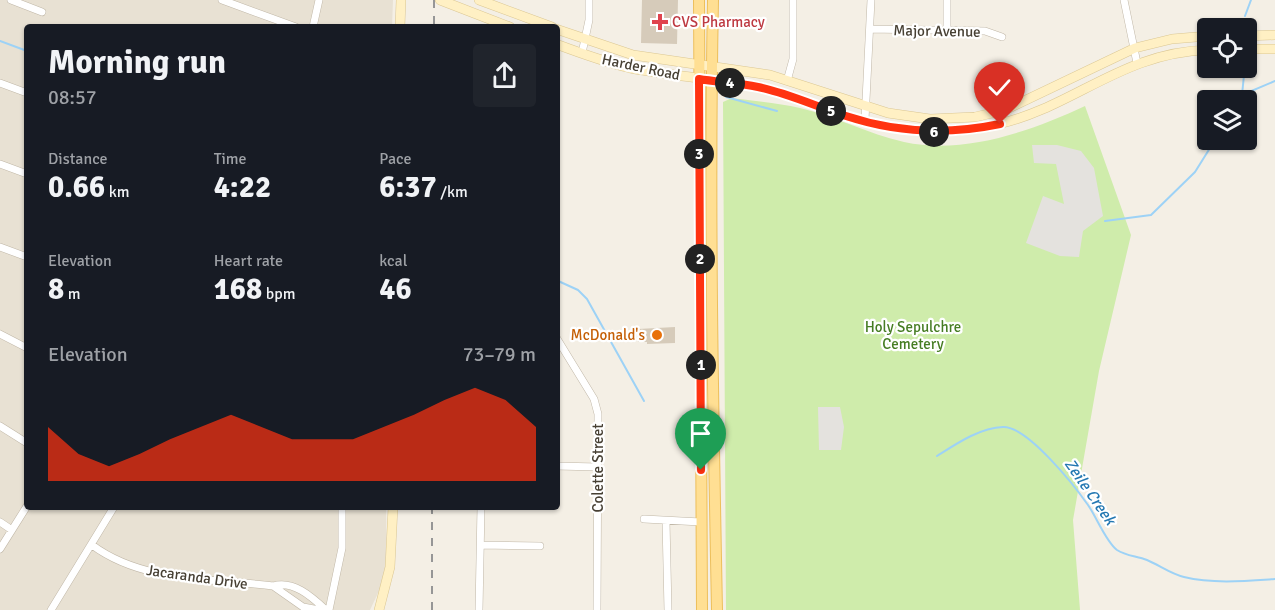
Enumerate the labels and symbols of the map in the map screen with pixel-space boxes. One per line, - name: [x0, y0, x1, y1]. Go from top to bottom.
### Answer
- place label: CVS Pharmacy: [672, 13, 765, 31]
- marker: CVS Pharmacy: [653, 15, 667, 29]
- street label: Major Avenue: [893, 21, 981, 41]
- street label: Harder Road: [600, 50, 682, 84]
- pin: [974, 62, 1025, 124]
- pin: 4: [715, 68, 745, 98]
- pin: 5: [816, 96, 846, 126]
- pin: 6: [919, 117, 949, 147]
- pin: 3: [684, 139, 714, 169]
- pin: 2: [685, 244, 715, 274]
- park label: Holy Sepulchre Cemetery: [865, 318, 961, 353]
- place label: McDonald's: [571, 326, 645, 344]
- marker: McDonald's: [650, 328, 664, 342]
- pin: 1: [686, 350, 716, 380]
- pin: [675, 408, 726, 470]
- street label: Colette Street: [589, 424, 607, 512]
- water label: Zeile Creek: [1060, 455, 1121, 531]
- street label: Jacaranda Drive: [145, 561, 249, 593]

